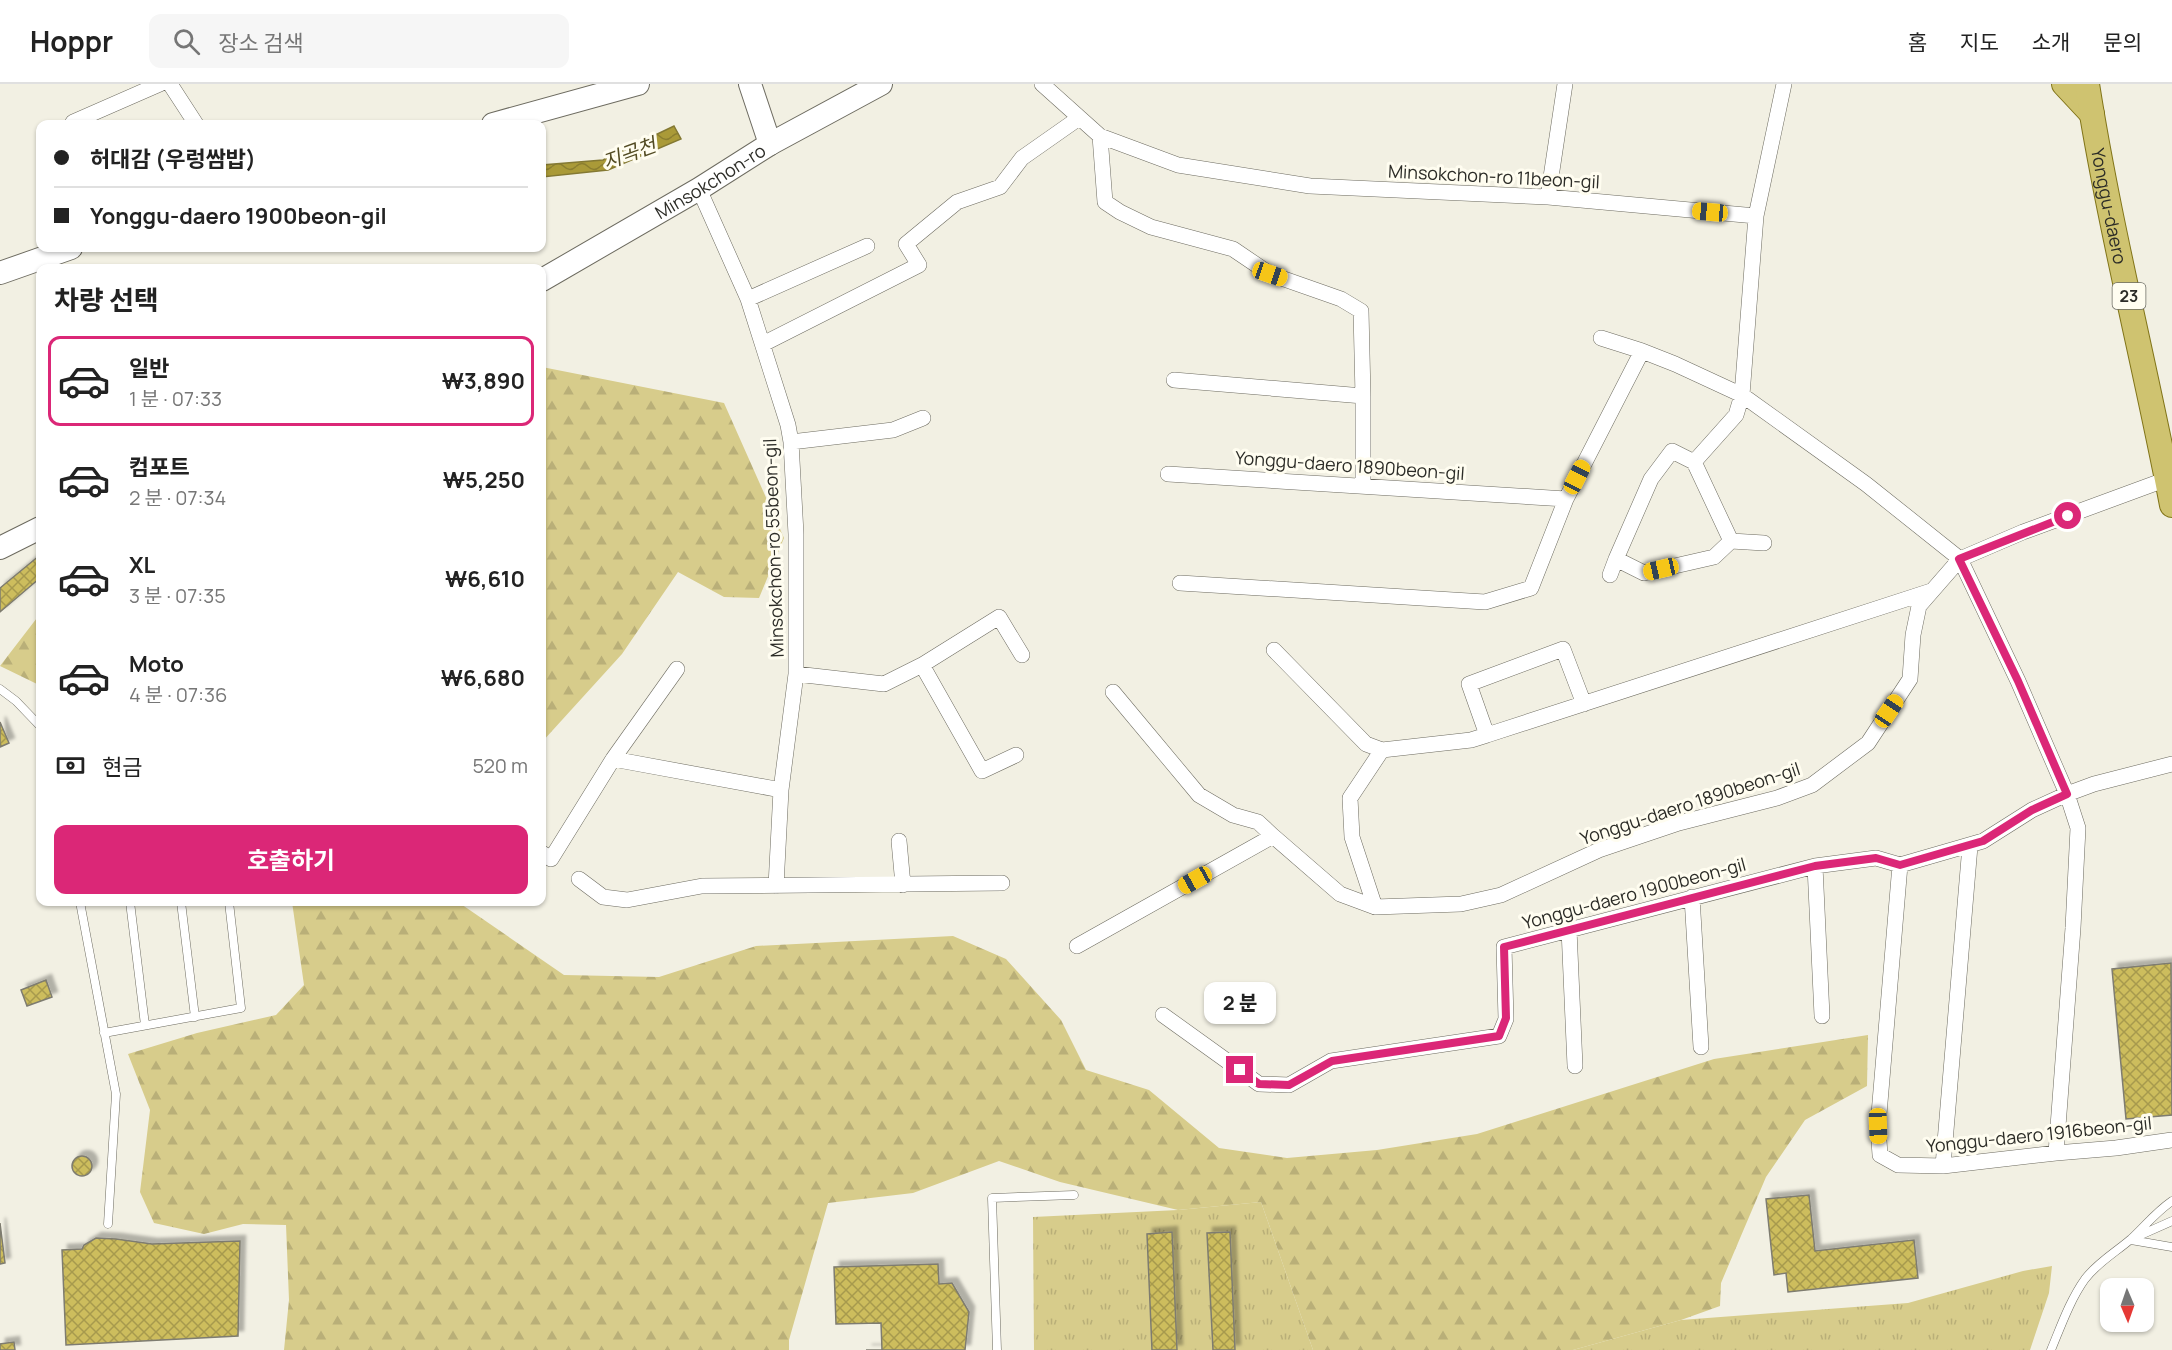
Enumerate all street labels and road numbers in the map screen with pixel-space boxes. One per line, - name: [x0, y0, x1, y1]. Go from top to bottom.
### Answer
- street label: Minsokchon-ro: [650, 138, 770, 224]
- street label: Yonggu-daero: [2086, 146, 2133, 266]
- street label: Minsokchon-ro 11beon-gil: [1387, 158, 1601, 194]
- road number: 23: [2112, 283, 2146, 309]
- street label: Minsokchon-ro 55beon-gil: [757, 438, 789, 658]
- street label: Yonggu-daero 1890beon-gil: [1234, 445, 1466, 485]
- street label: Yonggu-daero 1890beon-gil: [1577, 756, 1803, 850]
- street label: Yonggu-daero 1900beon-gil: [1520, 852, 1748, 934]
- street label: Yonggu-daero 1916beon-gil: [1925, 1110, 2153, 1158]

